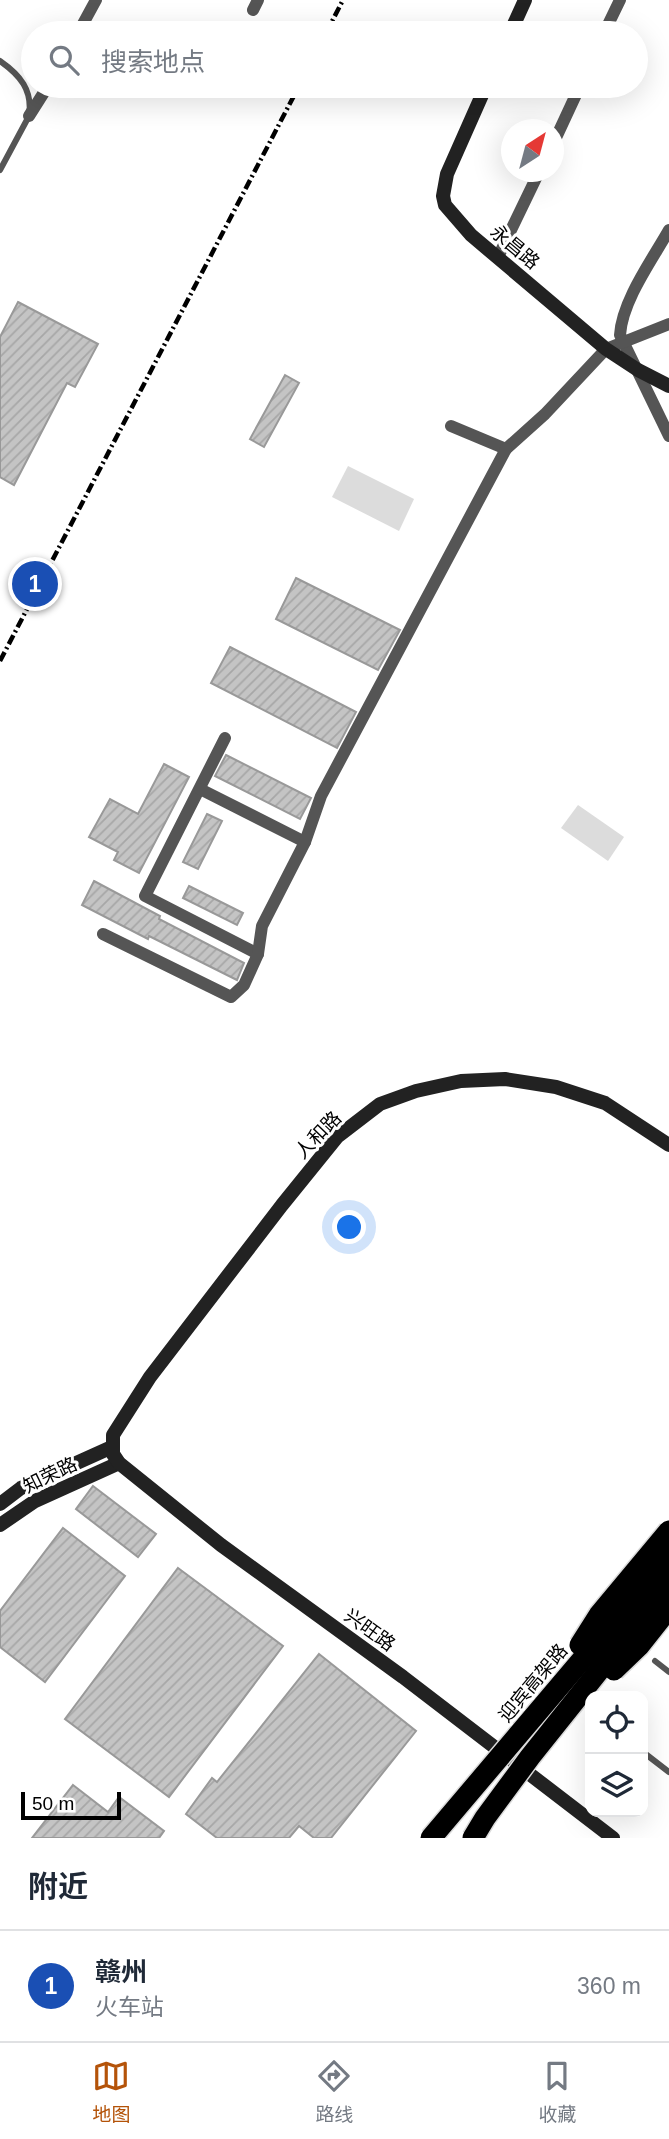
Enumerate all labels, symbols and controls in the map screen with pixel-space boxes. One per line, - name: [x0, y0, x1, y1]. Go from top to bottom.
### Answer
- search box: [21, 21, 648, 98]
- icon: search: [45, 41, 83, 79]
- text: 搜索地点: [101, 47, 205, 77]
- north arrow: [501, 119, 564, 182]
- street label: 永昌路: [486, 221, 544, 273]
- pin: 1: [12, 558, 58, 610]
- street label: 人和路: [291, 1107, 345, 1163]
- your location: [332, 1210, 366, 1244]
- street label: 知荣路: [20, 1453, 80, 1497]
- street label: 兴旺路: [341, 1605, 399, 1655]
- street label: 迎宾高架路: [494, 1640, 572, 1726]
- map controls: [585, 1691, 648, 1817]
- button: locate: [585, 1691, 648, 1754]
- button: layers: [585, 1754, 648, 1817]
- scale bar: [21, 1789, 121, 1821]
- text: 50 m: [32, 1793, 74, 1814]
- text: 附近: [28, 1870, 88, 1903]
- text: 赣州: [95, 1957, 147, 1987]
- text: 1: [45, 1973, 57, 1999]
- text: 360 m: [577, 1973, 641, 1999]
- text: 火车站: [95, 1994, 164, 2020]
- tab: 地图: [92, 2057, 131, 2126]
- tab: 路线: [315, 2057, 354, 2126]
- tab: 收藏: [538, 2057, 577, 2126]

